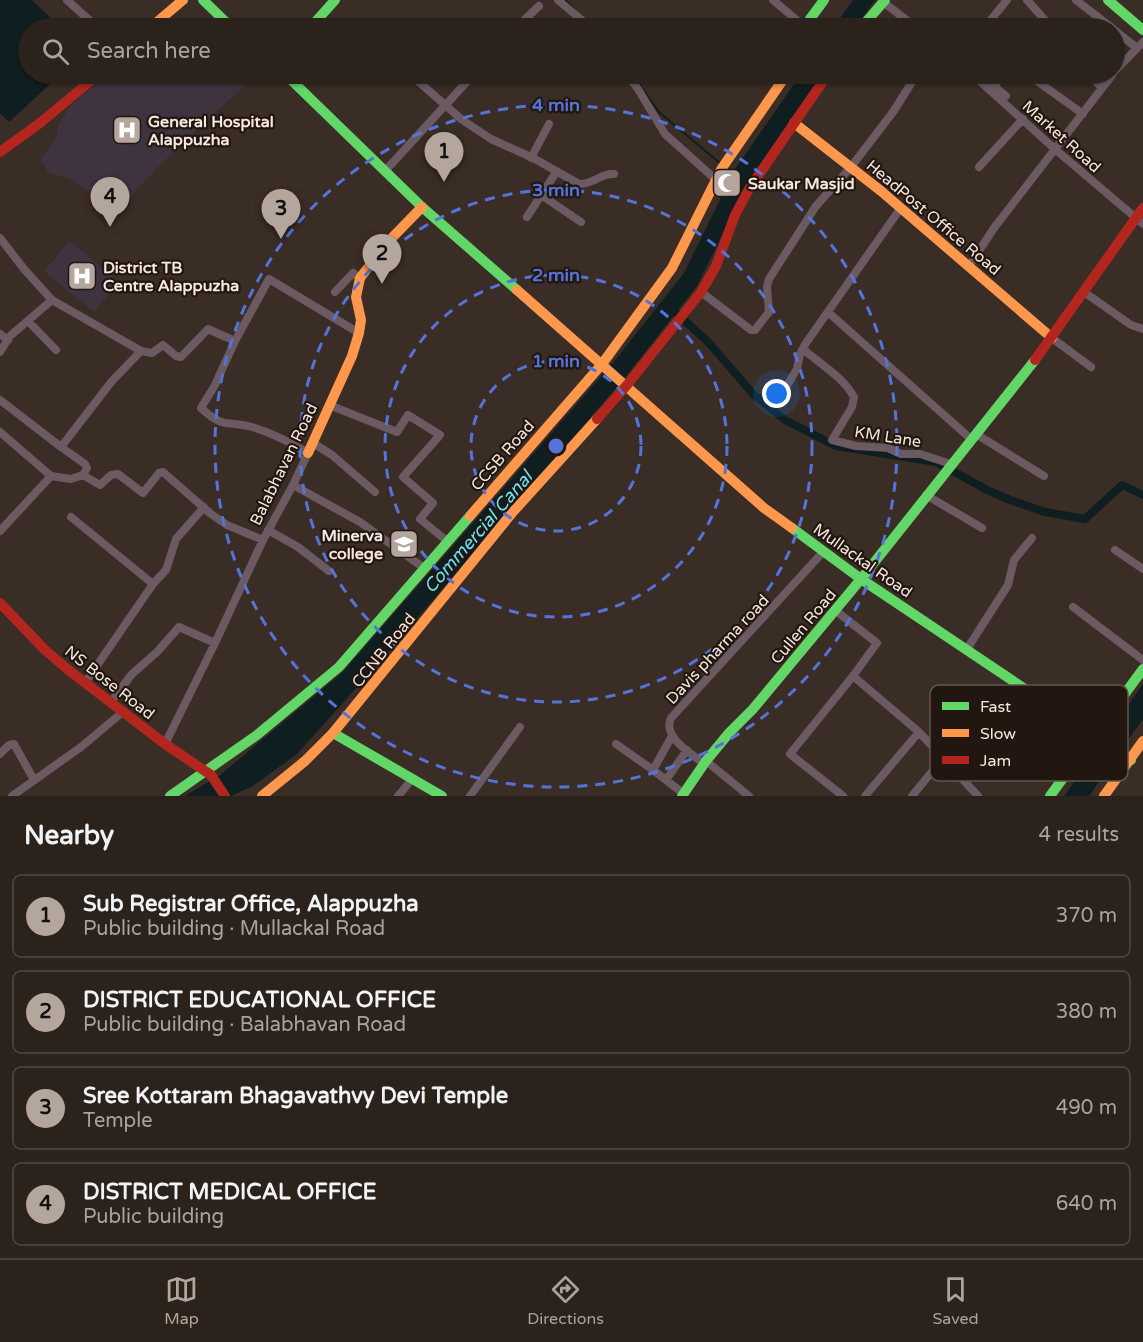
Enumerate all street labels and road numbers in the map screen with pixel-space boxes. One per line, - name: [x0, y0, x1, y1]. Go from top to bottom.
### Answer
- street label: Market Road: [1018, 96, 1105, 177]
- street label: HeadPost Office Road: [862, 156, 1005, 280]
- street label: Balabhavan Road: [246, 400, 322, 529]
- street label: CCSB Road: [467, 416, 539, 495]
- street label: KM Lane: [853, 422, 923, 452]
- street label: Mullackal Road: [809, 519, 916, 602]
- street label: Cullen Road: [767, 585, 841, 668]
- street label: Davis pharma road: [662, 591, 774, 709]
- street label: CCNB Road: [348, 609, 420, 692]
- street label: NS Bose Road: [60, 641, 158, 724]

